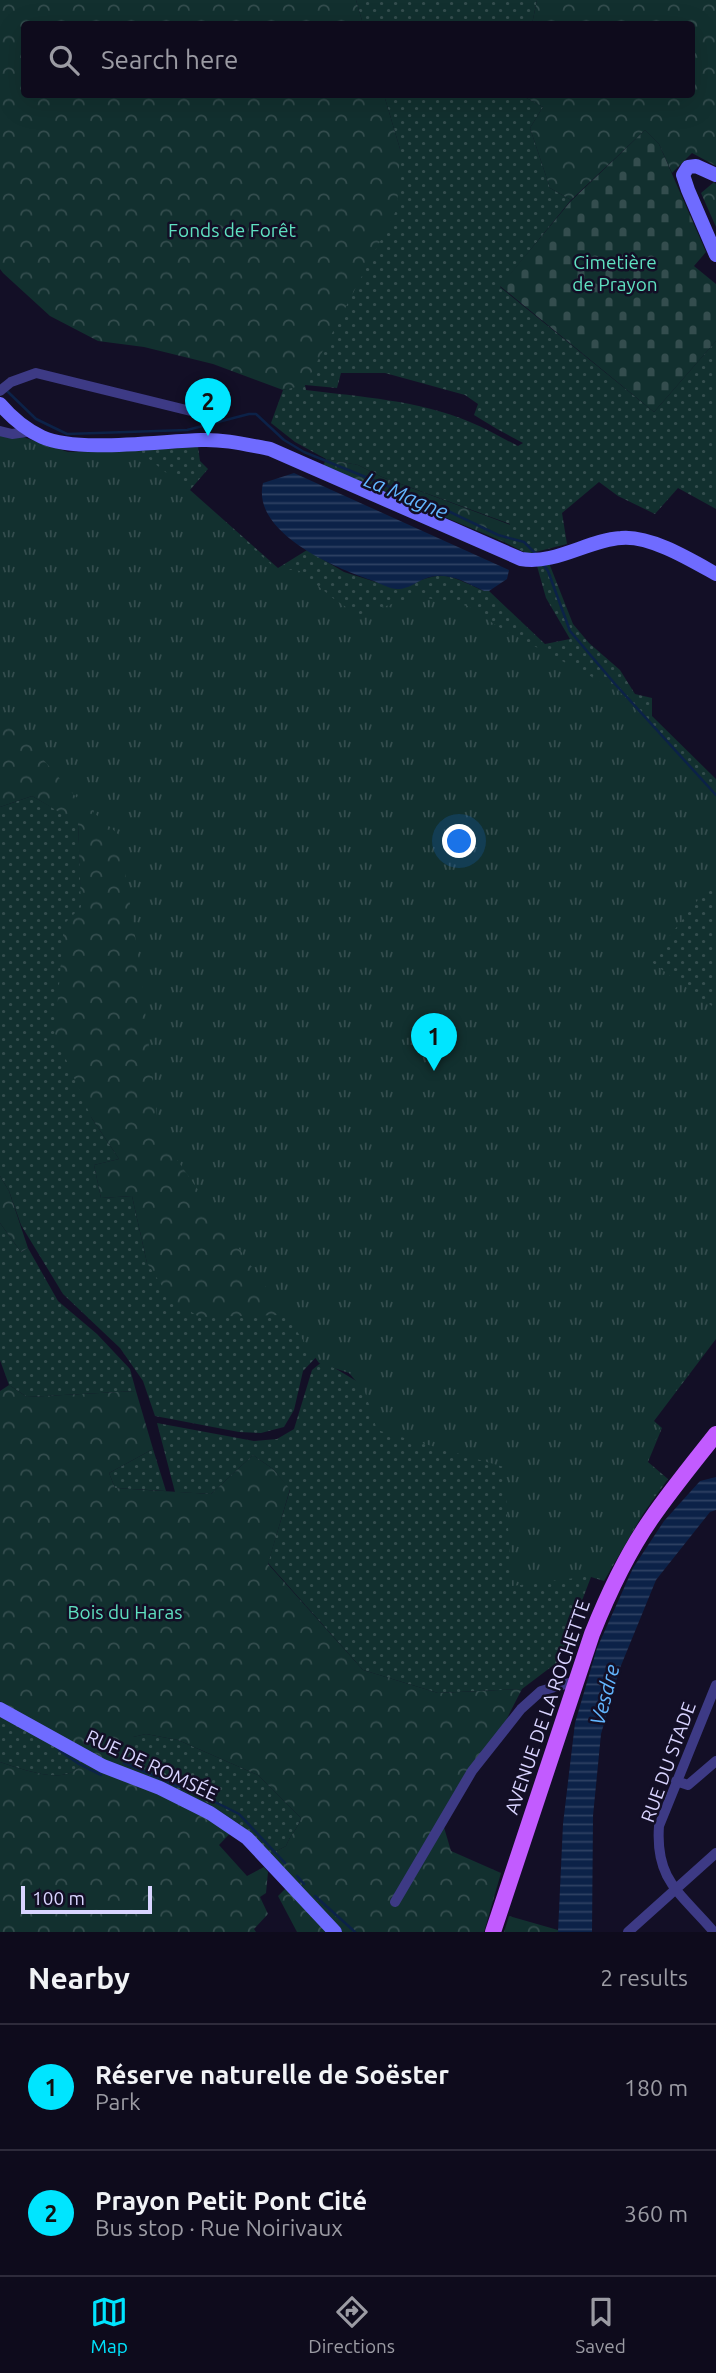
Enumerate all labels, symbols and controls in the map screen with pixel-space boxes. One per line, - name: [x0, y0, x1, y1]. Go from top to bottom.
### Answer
- search box: [21, 21, 695, 98]
- icon: search: [45, 41, 83, 79]
- text: Search here: [101, 45, 238, 74]
- park label: Fonds de Forêt: [168, 219, 296, 241]
- park label: Cimetière de Prayon: [572, 251, 658, 295]
- pin: 2: [185, 378, 231, 436]
- water label: La Magne: [361, 467, 452, 524]
- your location: [442, 824, 476, 858]
- pin: 1: [411, 1013, 457, 1071]
- street label: AVENUE DE LA ROCHETTE: [500, 1597, 594, 1817]
- park label: Bois du Haras: [68, 1601, 182, 1623]
- water label: Vesdre: [584, 1661, 624, 1728]
- street label: RUE DU STADE: [636, 1699, 700, 1825]
- street label: RUE DE ROMSÉE: [83, 1725, 221, 1805]
- scale bar: [21, 1883, 152, 1915]
- text: 100 m: [32, 1887, 85, 1909]
- text: Nearby: [28, 1961, 130, 1995]
- text: 2 results: [600, 1965, 688, 1990]
- text: Réserve naturelle de Soëster: [95, 2060, 449, 2089]
- text: 1: [45, 2075, 57, 2100]
- text: 180 m: [624, 2075, 688, 2100]
- text: Park: [95, 2089, 141, 2114]
- text: Prayon Petit Pont Cité: [95, 2186, 367, 2215]
- text: 2: [45, 2201, 57, 2226]
- text: 360 m: [624, 2201, 688, 2226]
- text: Bus stop · Rue Noirivaux: [95, 2215, 343, 2240]
- tab: Map: [90, 2293, 128, 2357]
- tab: Directions: [308, 2293, 395, 2357]
- tab: Saved: [575, 2293, 626, 2357]

